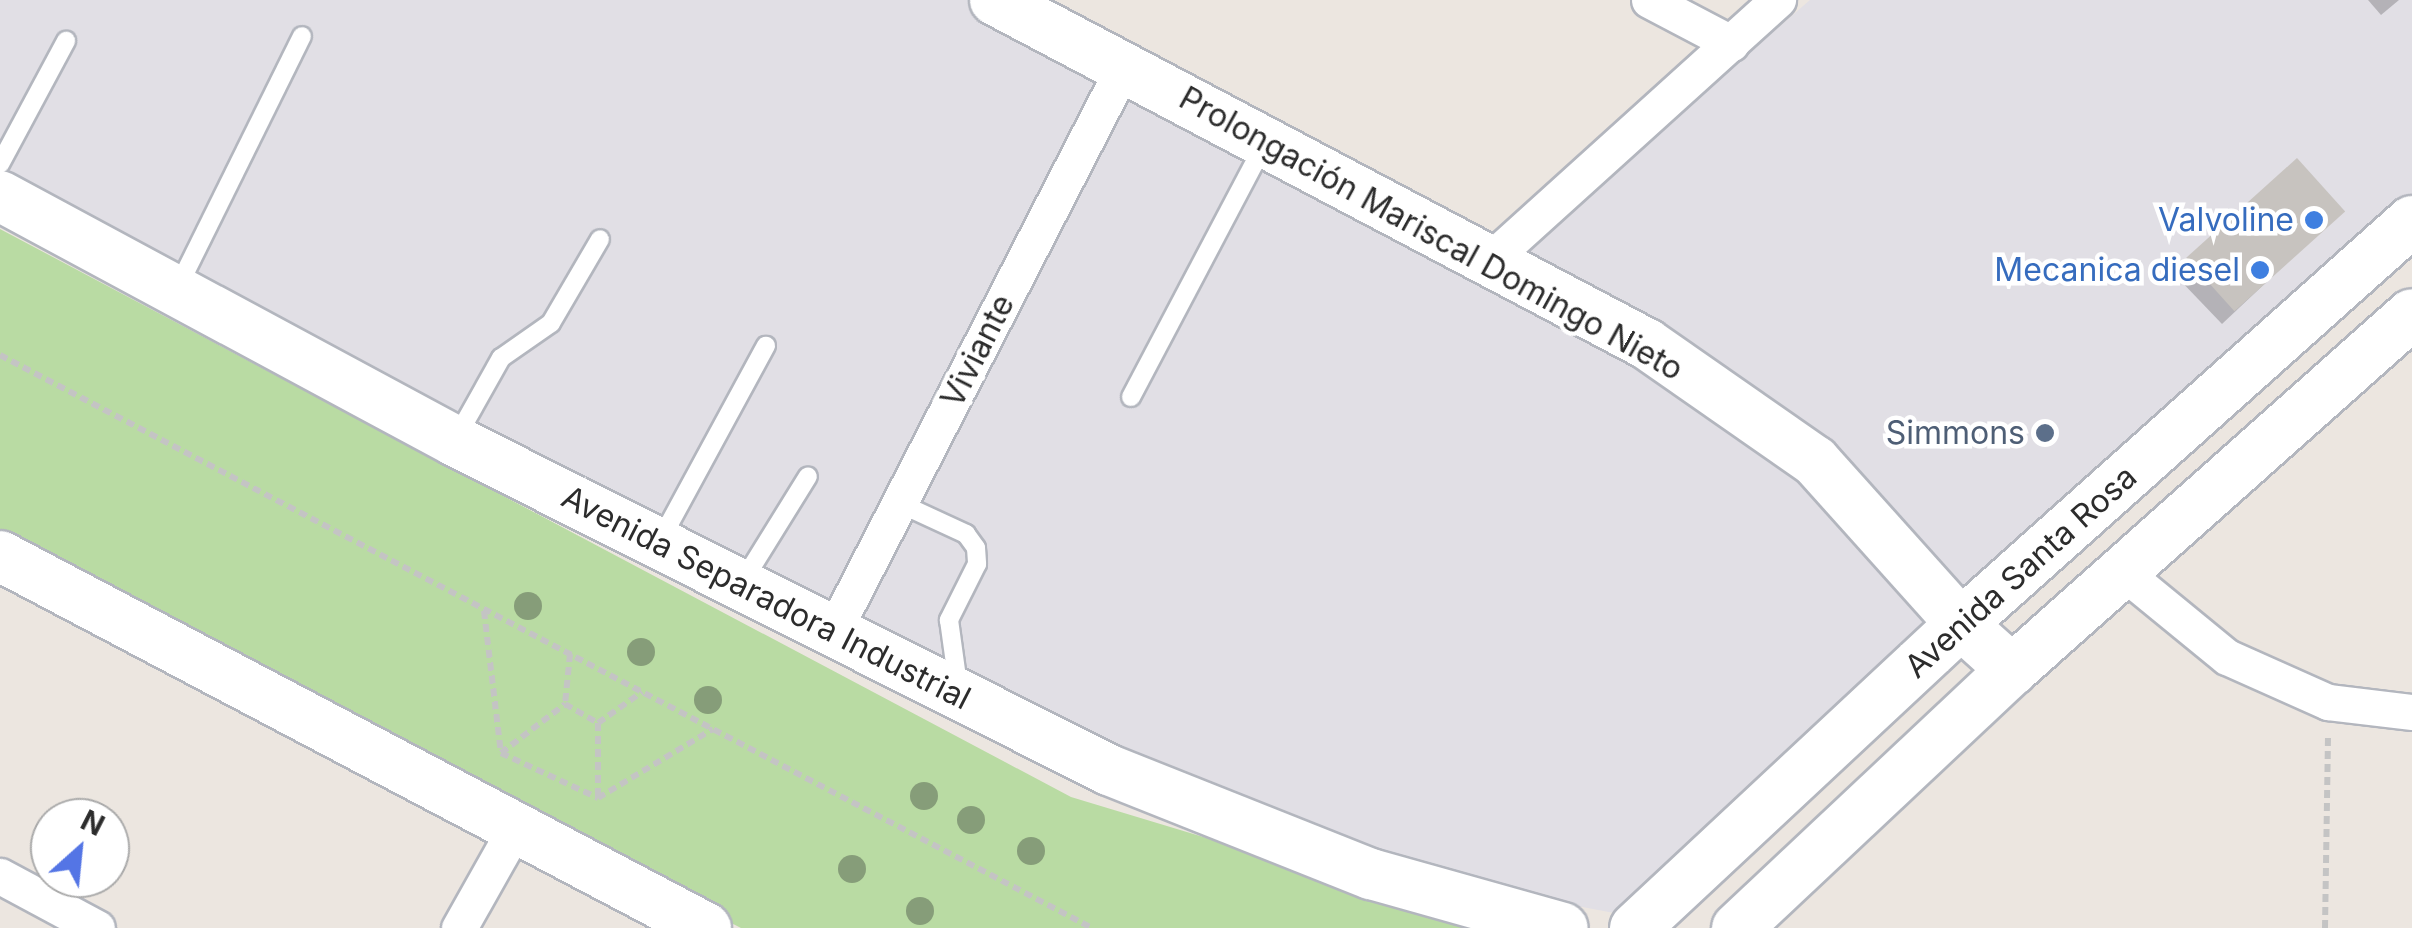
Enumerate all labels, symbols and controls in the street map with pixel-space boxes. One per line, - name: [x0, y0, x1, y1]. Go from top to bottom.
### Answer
- street label: Prolongación Mariscal Domingo Nieto: [1173, 79, 1689, 389]
- place label: Valvoline: [2158, 201, 2294, 239]
- marker: Valvoline: [2303, 209, 2325, 231]
- place label: Mecanica diesel: [1994, 251, 2240, 289]
- marker: Mecanica diesel: [2249, 259, 2271, 281]
- street label: Viviante: [933, 288, 1023, 414]
- place label: Simmons: [1886, 414, 2025, 452]
- marker: Simmons: [2034, 422, 2056, 444]
- street label: Avenida Santa Rosa: [1897, 458, 2145, 686]
- street label: Avenida Separadora Industrial: [555, 478, 977, 718]
- north arrow: [30, 798, 130, 898]
- text: N: [75, 803, 110, 843]

